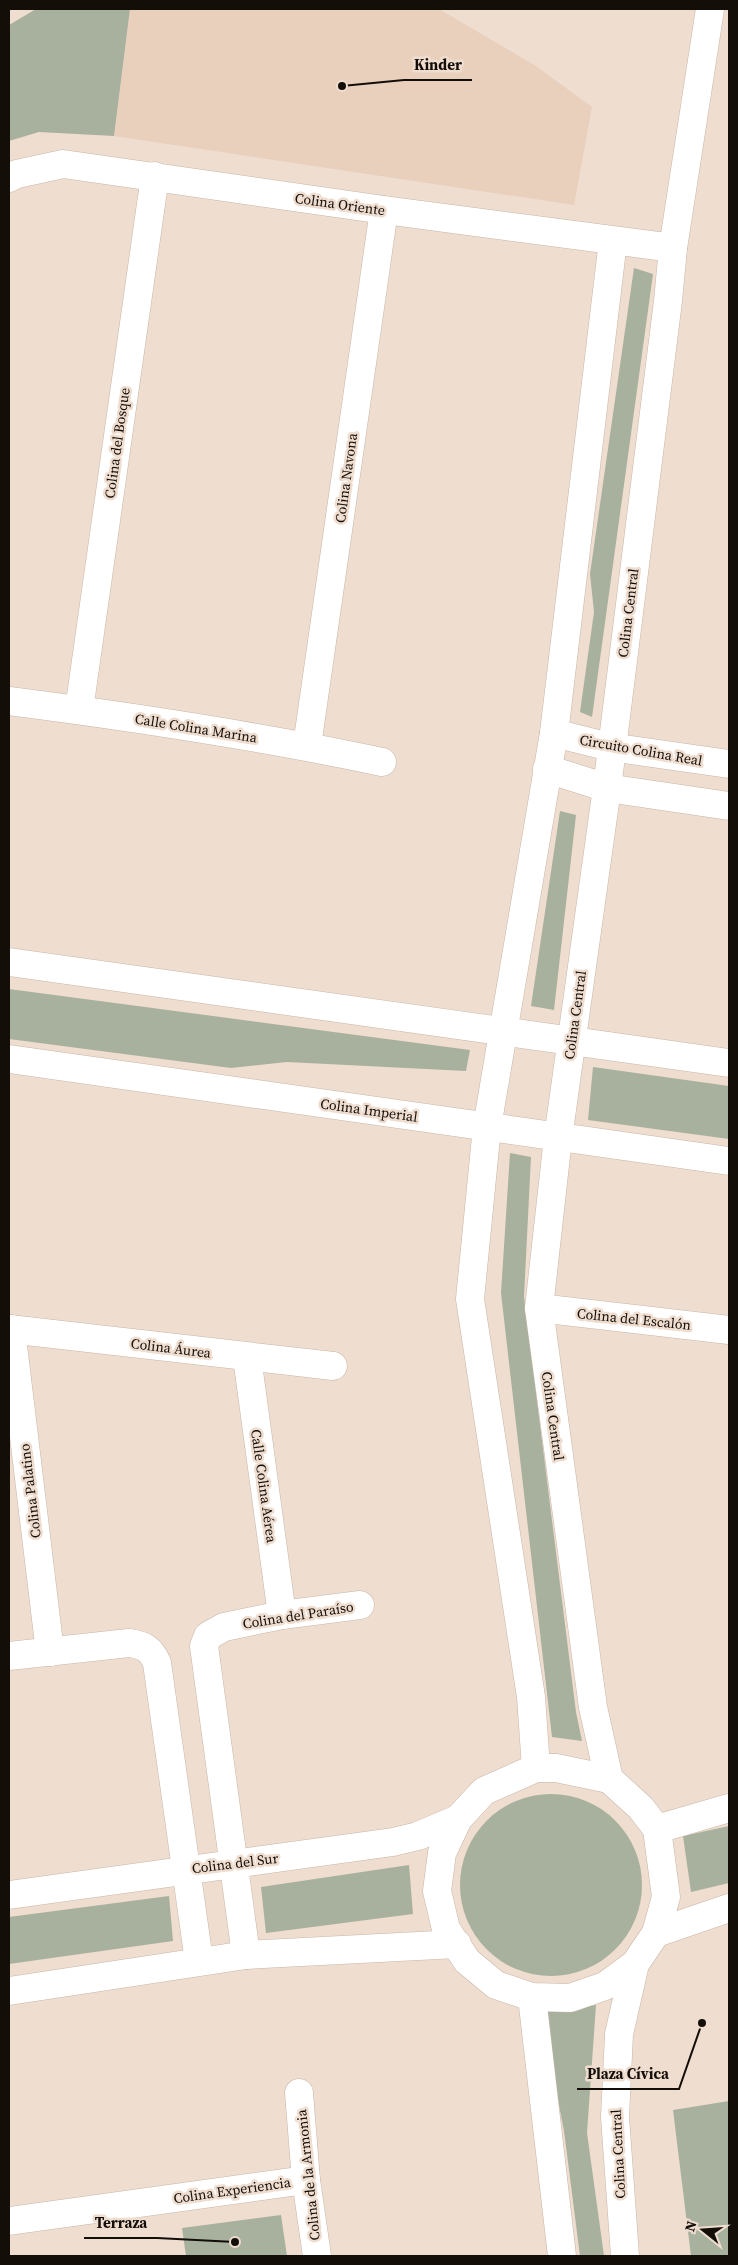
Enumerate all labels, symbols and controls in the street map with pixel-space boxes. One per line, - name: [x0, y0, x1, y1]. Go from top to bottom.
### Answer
- callout: Kinder: [404, 50, 472, 80]
- text: Kinder: [414, 54, 462, 75]
- street label: Colina Oriente: [294, 188, 386, 220]
- street label: Colina del Bosque: [99, 386, 135, 500]
- street label: Colina Navona: [330, 431, 362, 524]
- street label: Colina Central: [613, 567, 643, 659]
- street label: Calle Colina Marina: [133, 708, 259, 748]
- street label: Circuito Colina Real: [578, 729, 704, 771]
- street label: Colina Central: [559, 969, 591, 1061]
- street label: Colina Imperial: [319, 1093, 419, 1127]
- street label: Colina del Escalón: [576, 1303, 693, 1335]
- street label: Colina Áurea: [130, 1333, 213, 1363]
- street label: Colina Central: [537, 1370, 569, 1462]
- street label: Calle Colina Aérea: [246, 1428, 282, 1545]
- street label: Colina Palatino: [14, 1442, 46, 1539]
- street label: Colina del Paraíso: [241, 1596, 355, 1634]
- street label: Colina del Sur: [191, 1848, 280, 1878]
- callout: Plaza Cívica: [577, 2059, 679, 2089]
- text: Plaza Cívica: [587, 2063, 670, 2084]
- street label: Colina de la Armonia: [291, 2108, 325, 2242]
- street label: Colina Central: [606, 2109, 630, 2199]
- street label: Colina Experiencia: [172, 2172, 293, 2208]
- north arrow: [678, 2205, 728, 2255]
- callout: Terraza: [84, 2208, 157, 2238]
- text: Terraza: [95, 2212, 148, 2233]
- text: N: [680, 2218, 702, 2234]

